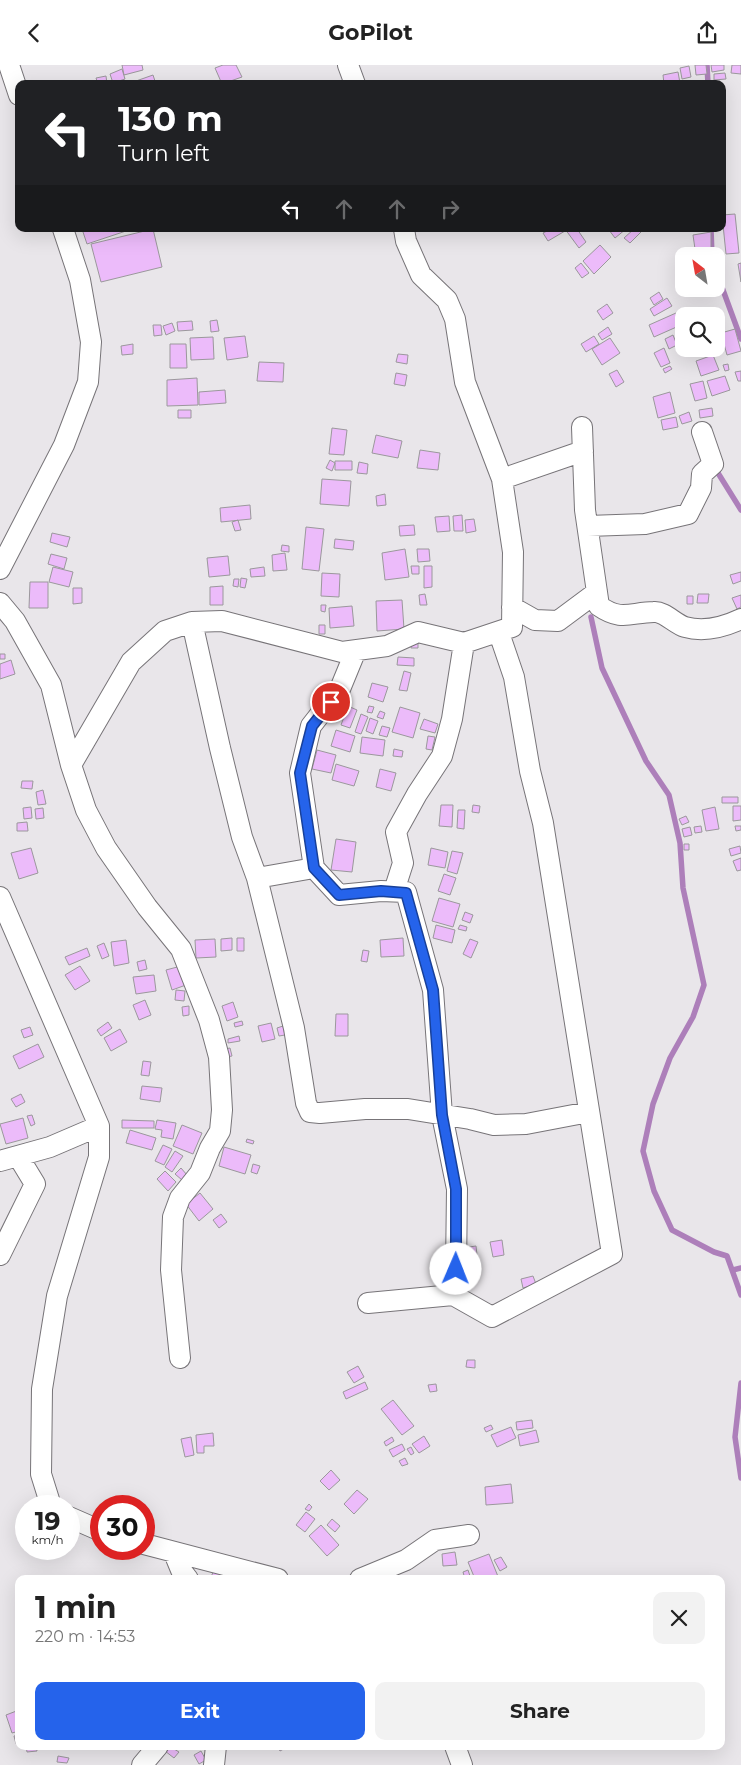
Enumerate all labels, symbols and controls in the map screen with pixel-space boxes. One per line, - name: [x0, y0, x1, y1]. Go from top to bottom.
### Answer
- icon: back: [20, 19, 48, 47]
- text: GoPilot: [328, 19, 413, 46]
- icon: share: [693, 19, 721, 47]
- text: 130 m: [118, 97, 223, 140]
- icon: left: [35, 100, 100, 165]
- text: Turn left: [118, 140, 210, 167]
- icon: left: [277, 195, 305, 223]
- icon: ahead: [330, 195, 358, 223]
- icon: ahead: [383, 195, 411, 223]
- icon: right: [436, 195, 464, 223]
- north arrow: [675, 247, 725, 297]
- map controls: [675, 247, 725, 357]
- button: search: [675, 307, 725, 357]
- pin: [310, 681, 352, 723]
- icon: arrive: [317, 688, 345, 716]
- position arrow: [429, 1242, 481, 1294]
- speed limit sign: 30: [90, 1495, 155, 1560]
- text: 19: [35, 1506, 60, 1536]
- text: km/h: [31, 1532, 64, 1547]
- text: 1 min: [35, 1589, 116, 1626]
- button: close: [653, 1592, 705, 1644]
- text: 220 m · 14:53: [35, 1627, 135, 1646]
- button: Exit: [35, 1682, 365, 1740]
- button: Share: [375, 1682, 705, 1740]

